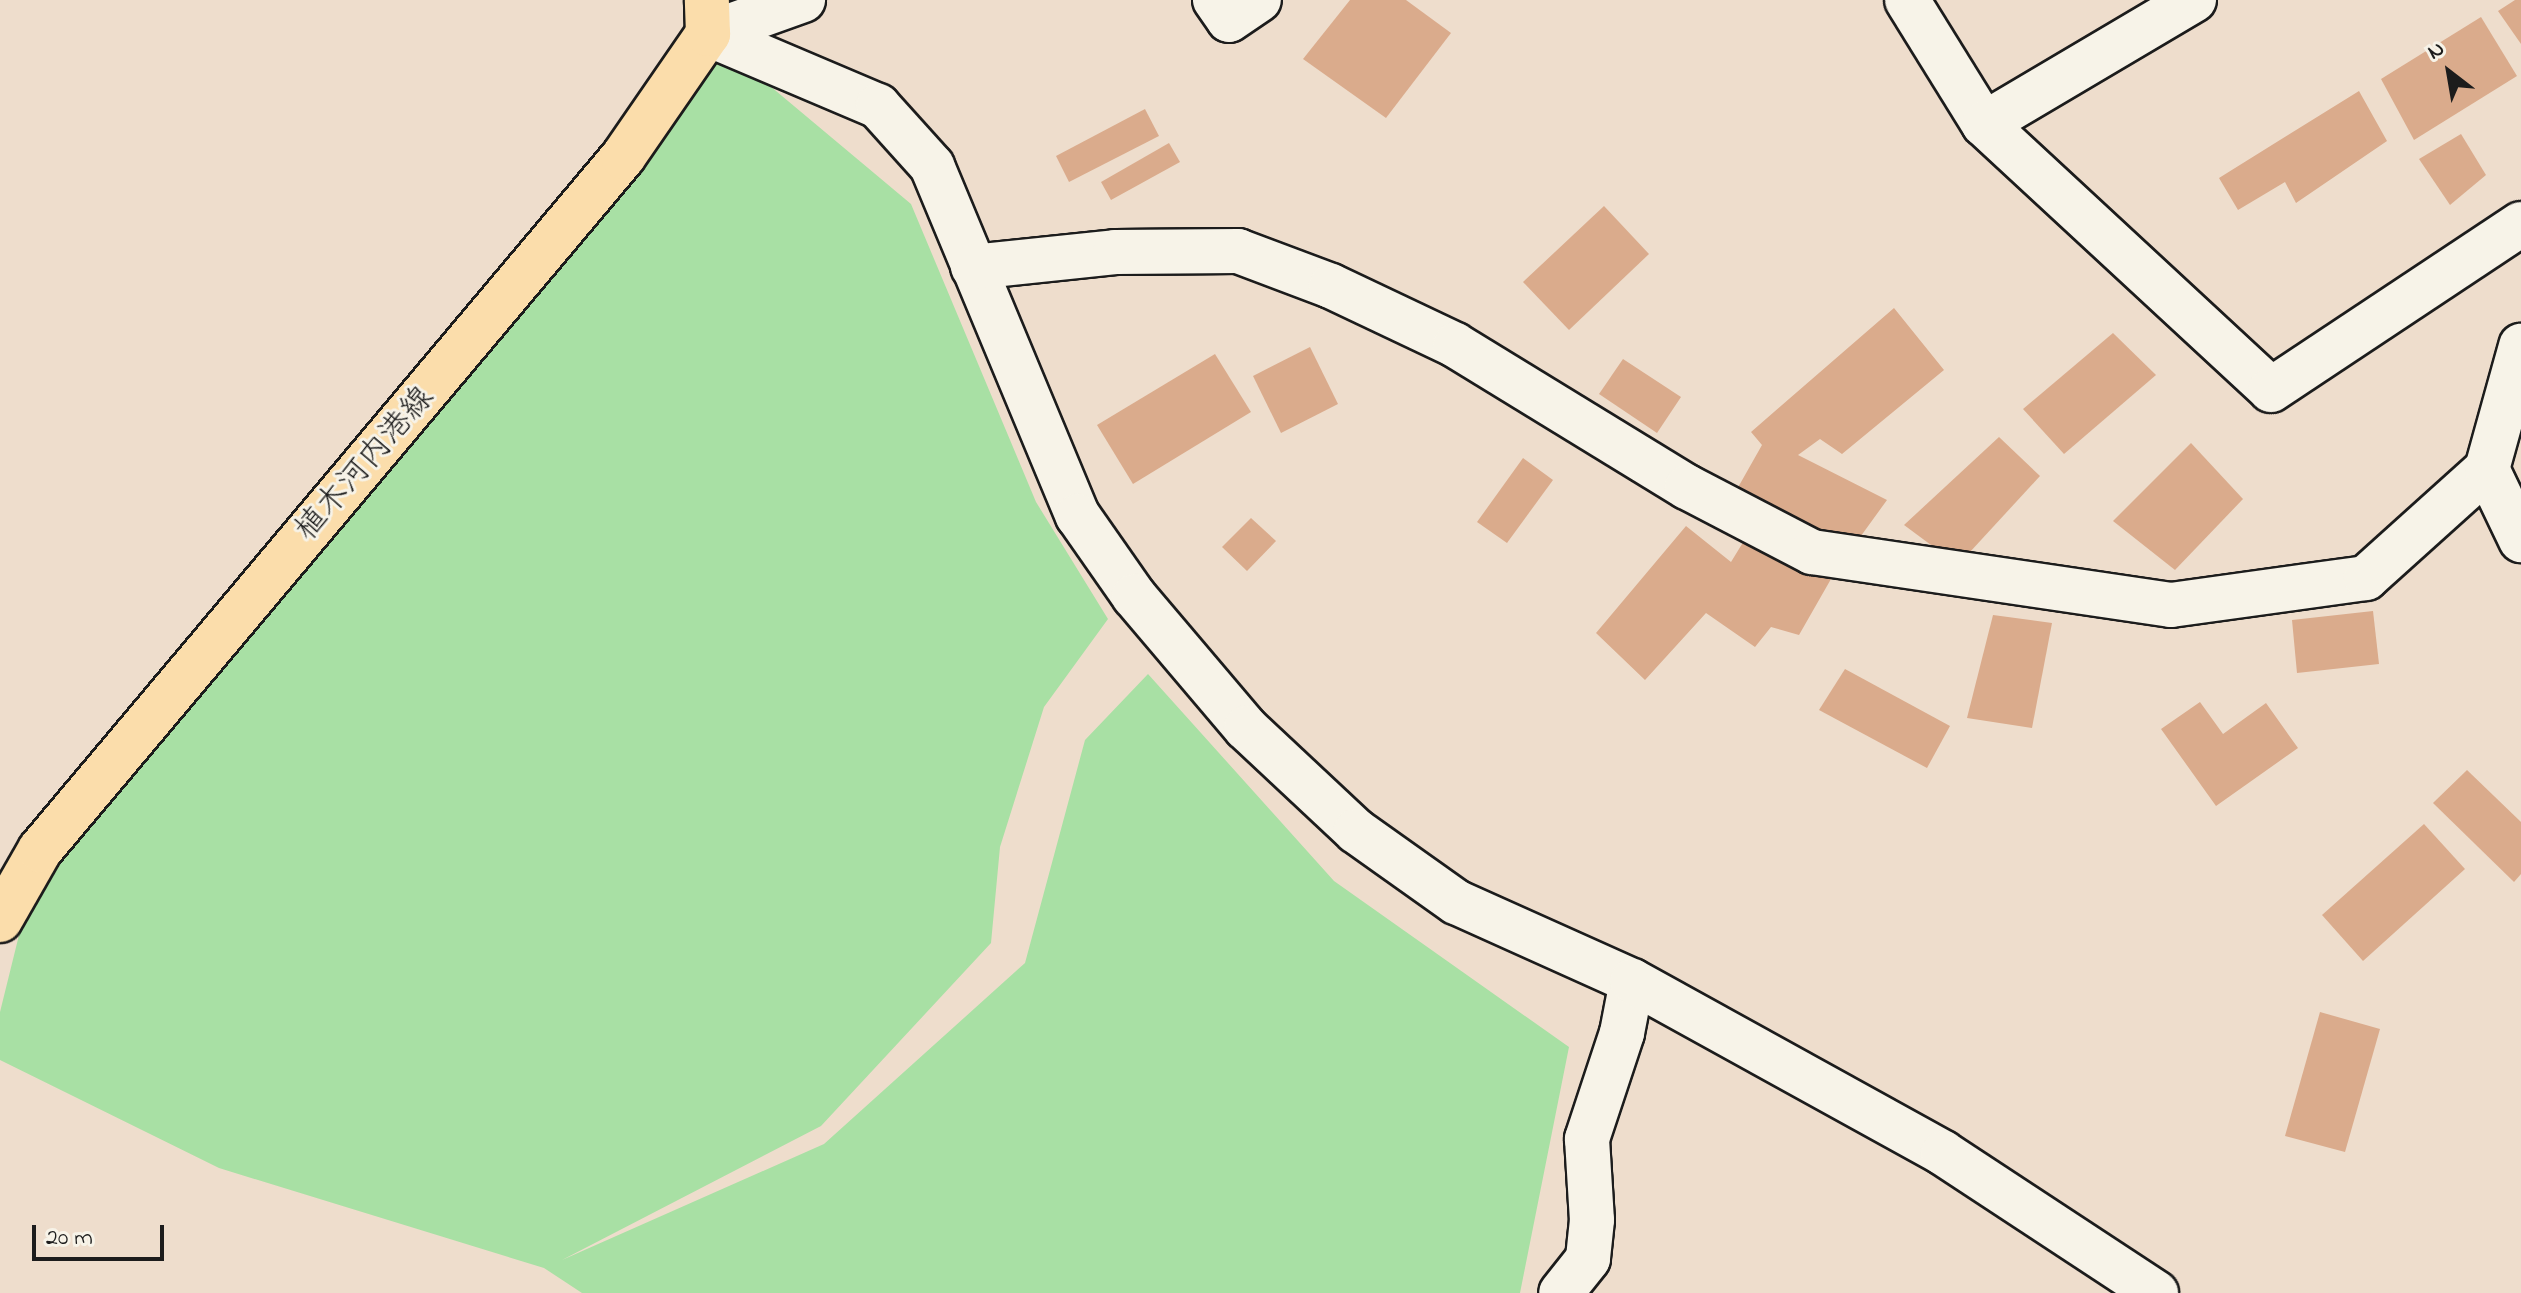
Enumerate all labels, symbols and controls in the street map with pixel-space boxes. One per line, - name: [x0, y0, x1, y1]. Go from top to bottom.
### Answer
- north arrow: [2409, 32, 2489, 112]
- text: N: [2422, 34, 2451, 69]
- street label: 植木河内港線: [289, 380, 443, 550]
- scale bar: [36, 1209, 168, 1259]
- text: 20 m: [46, 1221, 93, 1256]

